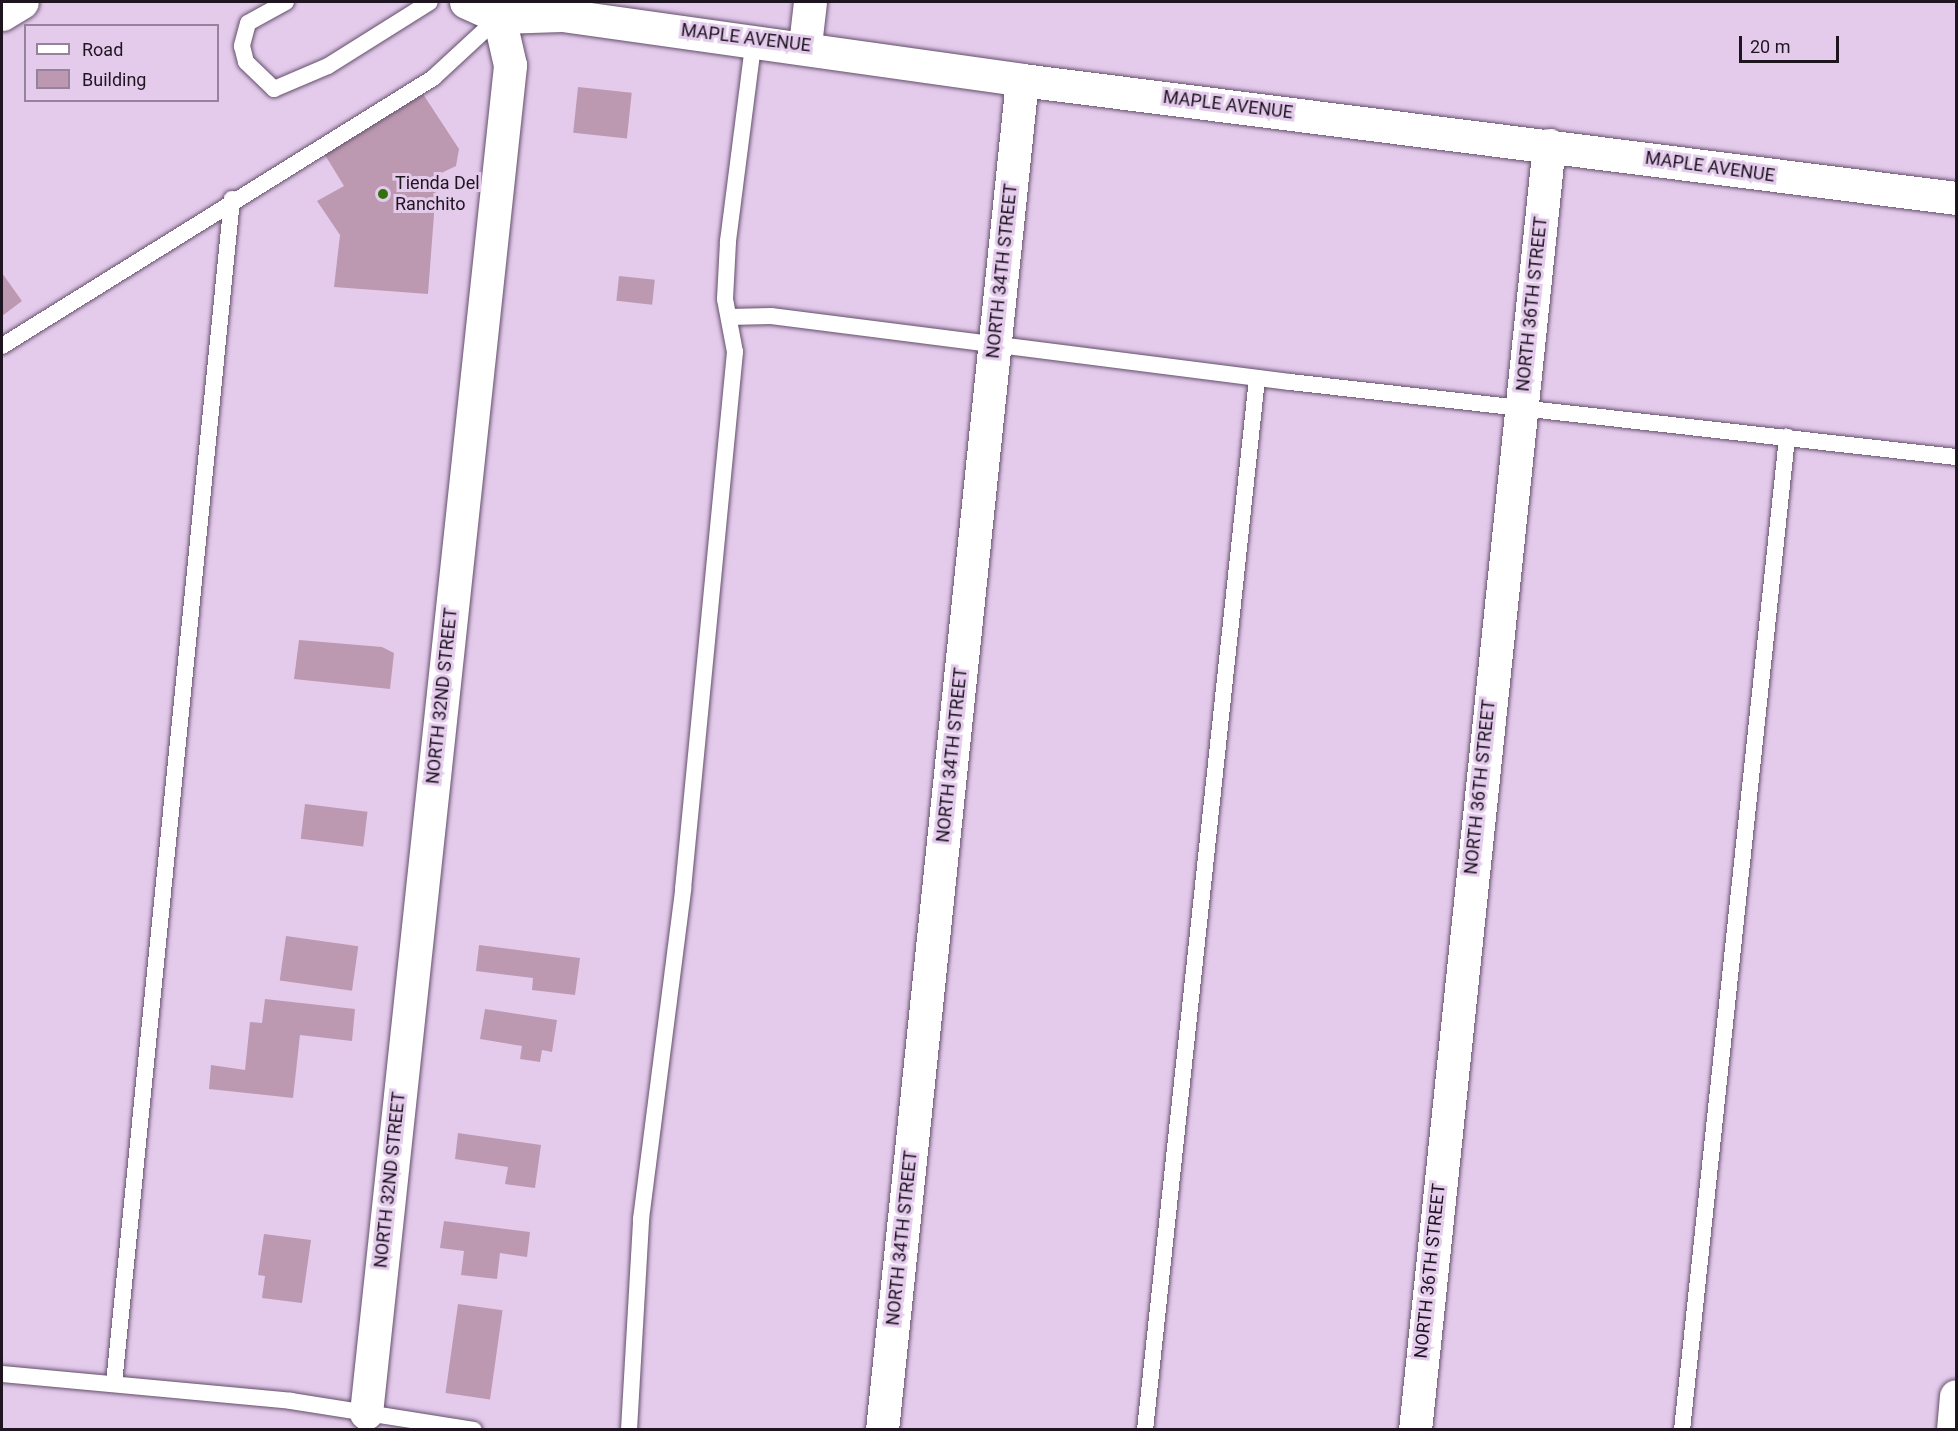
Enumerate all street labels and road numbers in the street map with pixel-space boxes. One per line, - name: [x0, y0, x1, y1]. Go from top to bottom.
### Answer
- street label: MAPLE AVENUE: [680, 19, 812, 57]
- street label: MAPLE AVENUE: [1162, 86, 1294, 124]
- street label: MAPLE AVENUE: [1644, 147, 1776, 187]
- street label: NORTH 34TH STREET: [982, 182, 1022, 360]
- street label: NORTH 36TH STREET: [1512, 215, 1552, 393]
- street label: NORTH 32ND STREET: [422, 607, 462, 785]
- street label: NORTH 34TH STREET: [932, 666, 972, 844]
- street label: NORTH 36TH STREET: [1460, 698, 1500, 876]
- street label: NORTH 32ND STREET: [370, 1091, 410, 1269]
- street label: NORTH 34TH STREET: [882, 1149, 922, 1327]
- street label: NORTH 36TH STREET: [1410, 1182, 1450, 1360]

